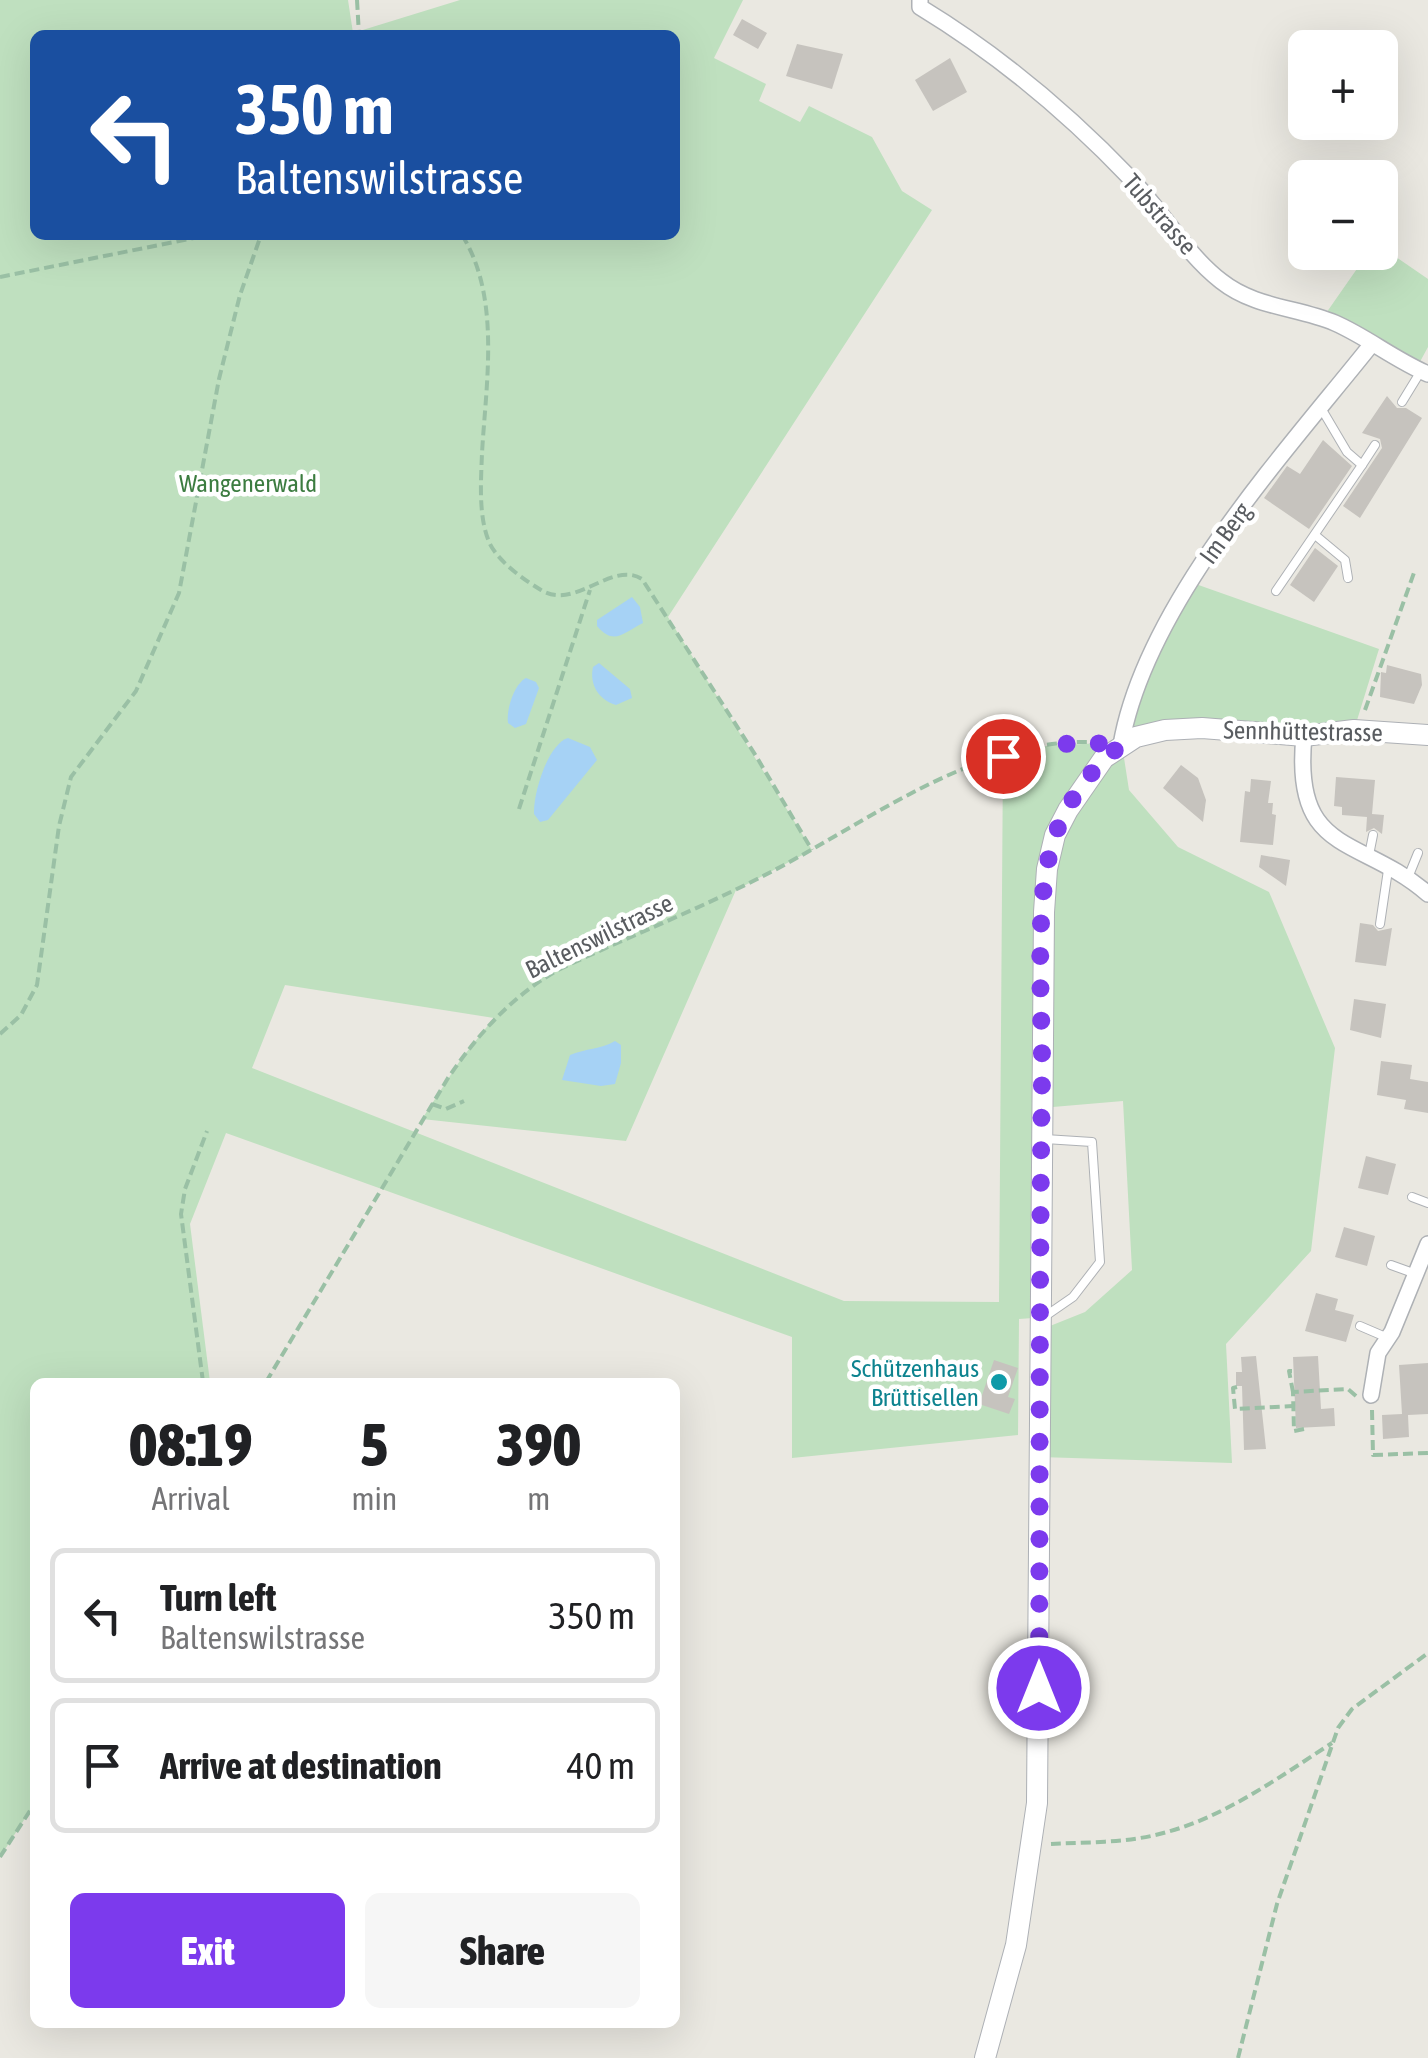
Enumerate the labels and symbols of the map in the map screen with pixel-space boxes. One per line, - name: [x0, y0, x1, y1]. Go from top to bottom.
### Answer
- street label: Tubstrasse: [1118, 168, 1202, 260]
- park label: Wangenerwald: [179, 469, 317, 497]
- street label: Im Berg: [1194, 497, 1257, 569]
- pin: [961, 714, 1046, 799]
- street label: Sennhüttestrasse: [1223, 716, 1383, 746]
- street label: Baltenswilstrasse: [521, 888, 677, 984]
- place label: Schützenhaus Brüttisellen: [851, 1354, 979, 1411]
- marker: Schützenhaus Brüttisellen: [988, 1371, 1010, 1393]
- position arrow: [987, 1636, 1091, 1740]

